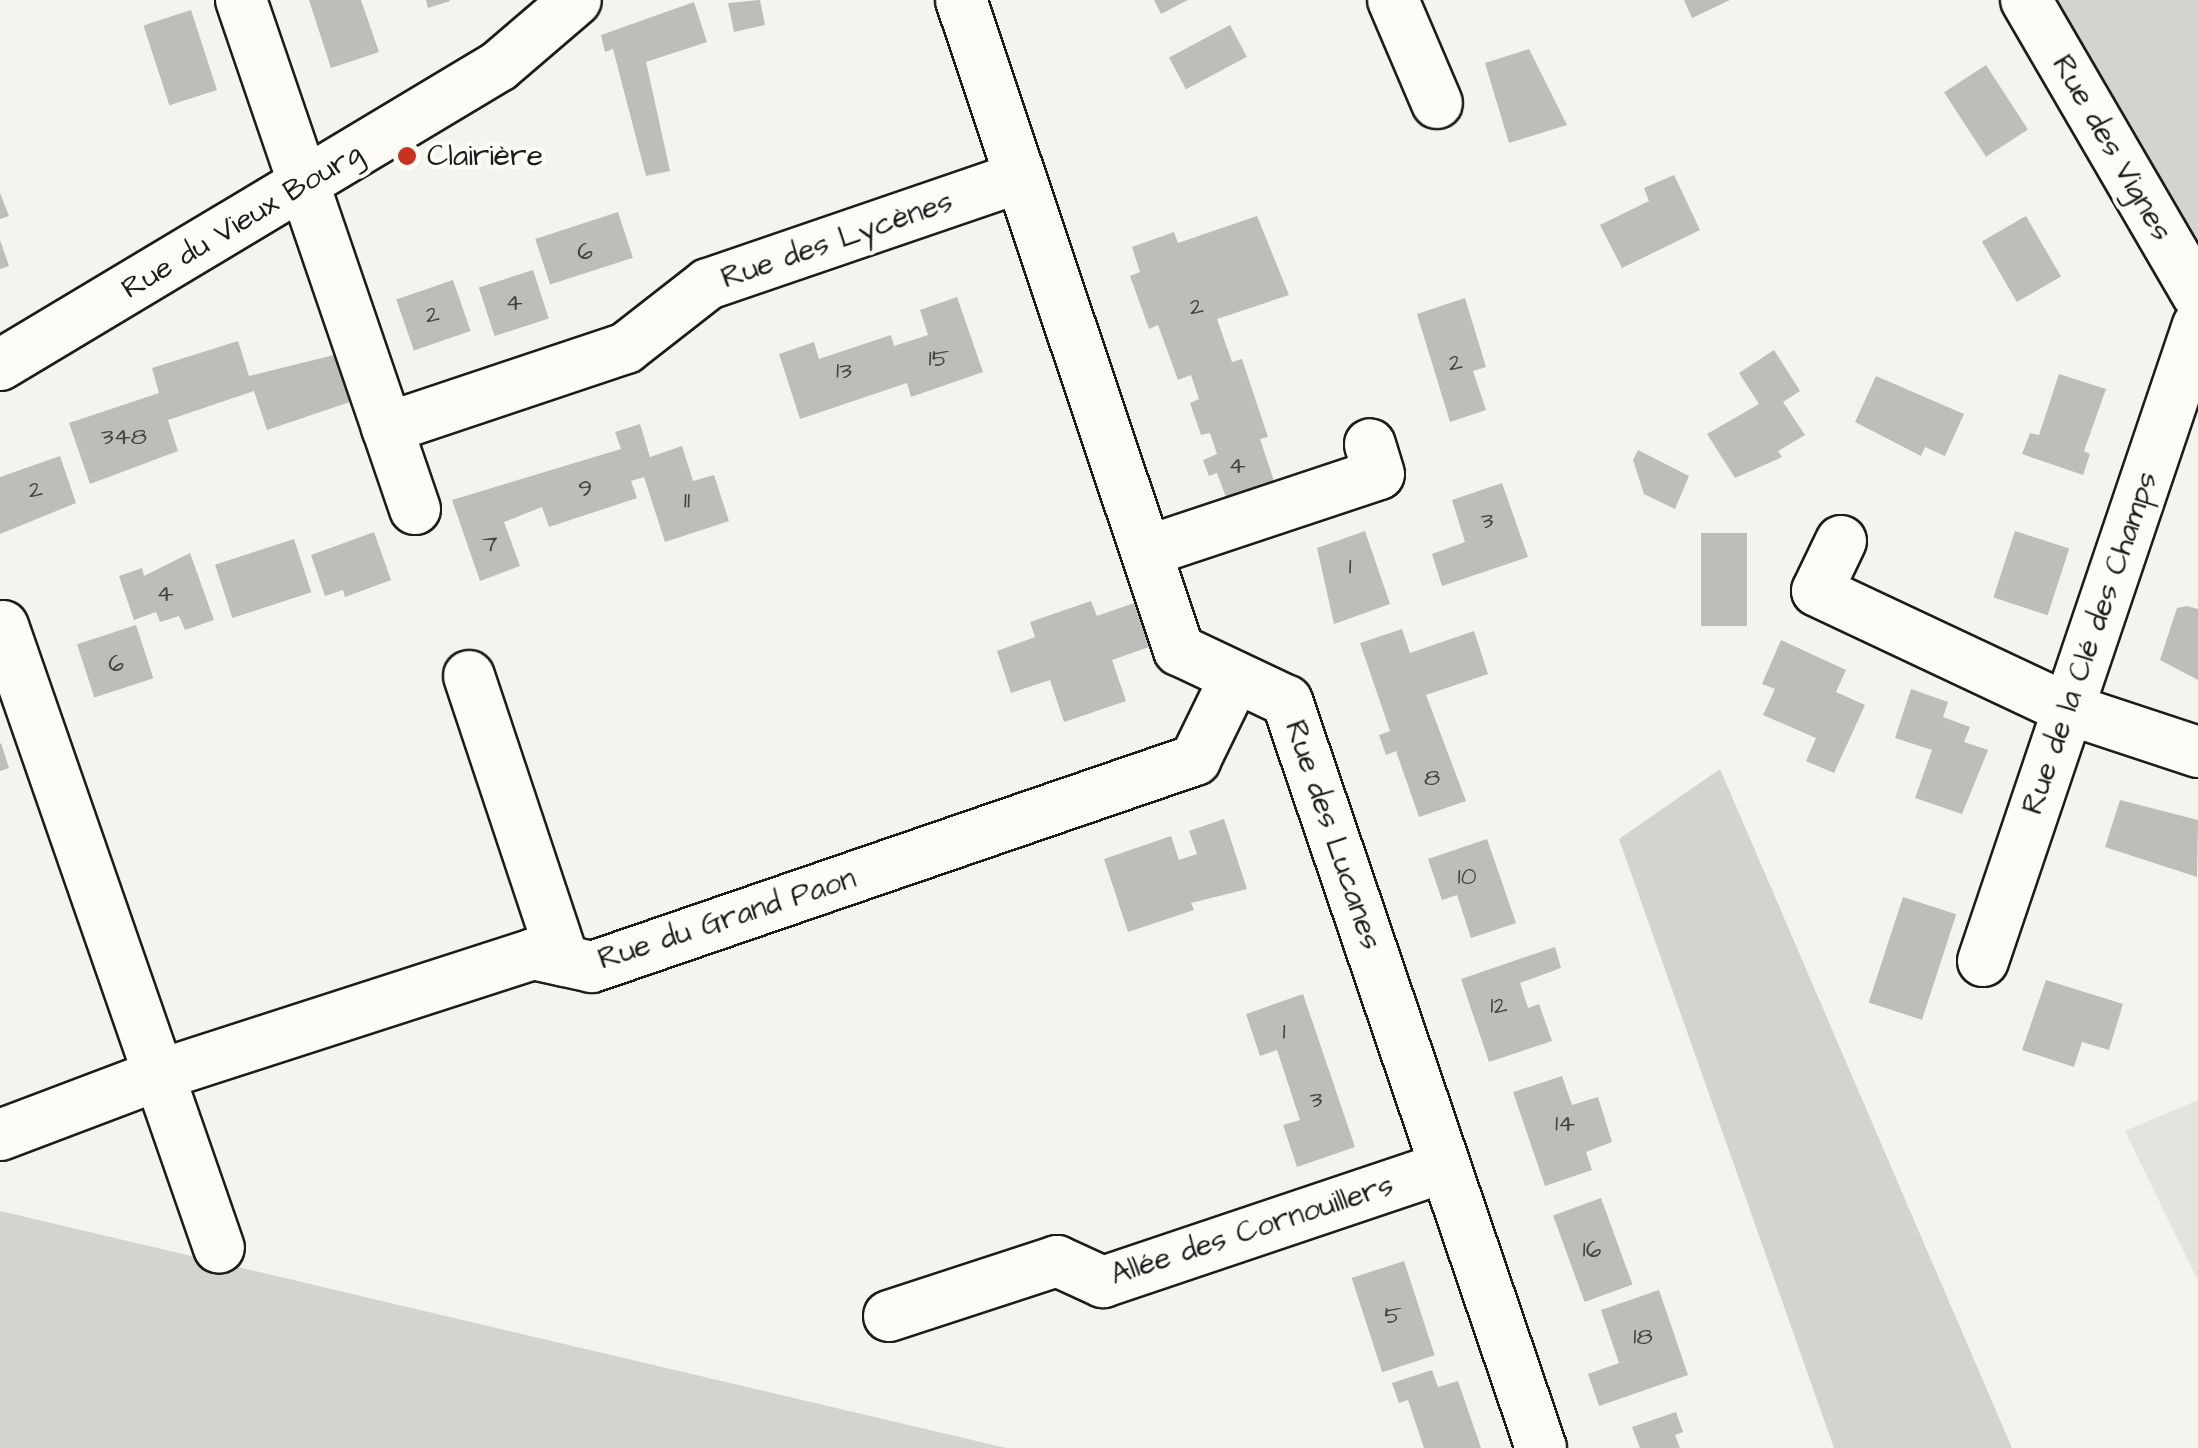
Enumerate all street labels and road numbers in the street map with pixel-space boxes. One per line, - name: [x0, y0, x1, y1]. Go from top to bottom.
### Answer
- street label: Rue des Vignes: [2044, 49, 2180, 247]
- street label: Rue du Vieux Bourg: [115, 135, 369, 307]
- street label: Rue des Lycènes: [717, 184, 957, 296]
- street label: Rue de la Clé des Champs: [2014, 467, 2166, 819]
- street label: Rue des Lucanes: [1277, 716, 1389, 954]
- street label: Rue du Grand Paon: [594, 860, 860, 978]
- street label: Allée des Cornouillers: [1106, 1167, 1398, 1293]

